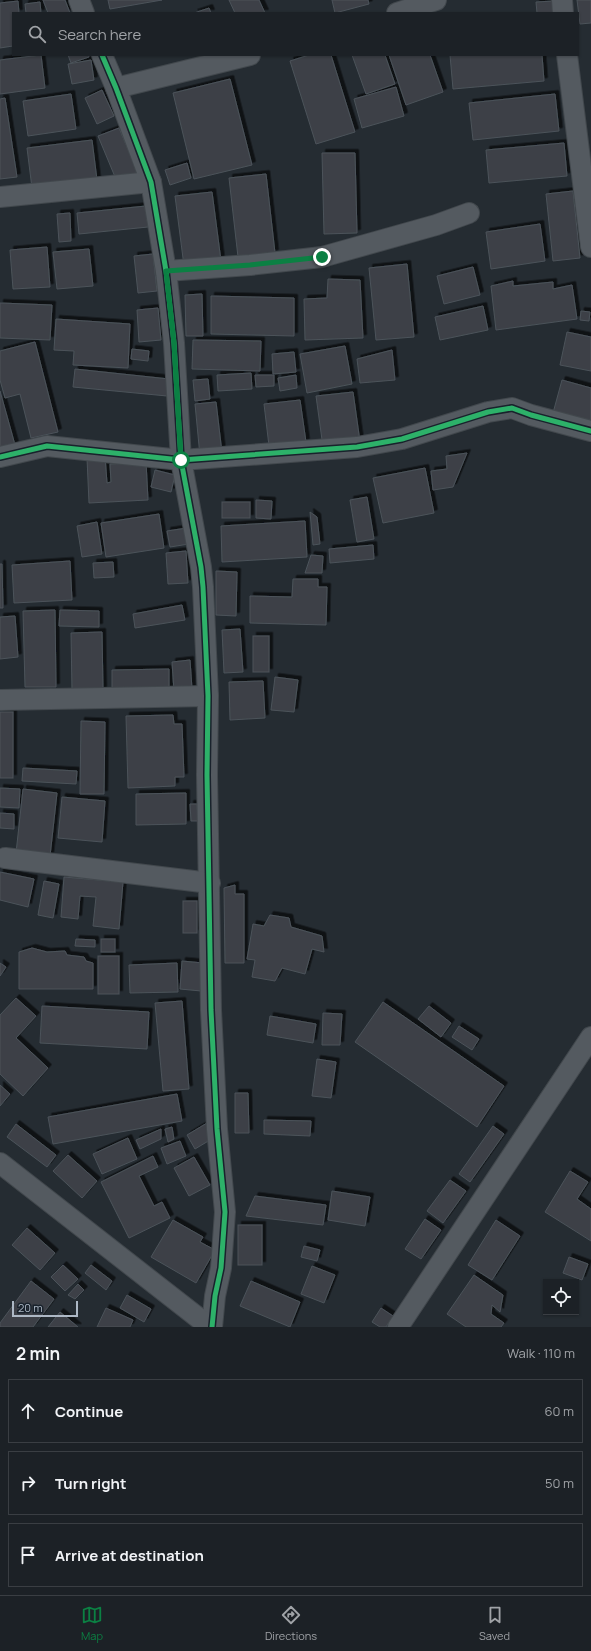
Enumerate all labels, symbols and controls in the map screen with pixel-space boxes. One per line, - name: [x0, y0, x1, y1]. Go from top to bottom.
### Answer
- search box: [12, 12, 579, 56]
- icon: search: [26, 23, 48, 45]
- text: Search here: [58, 24, 141, 45]
- route end: [313, 248, 331, 266]
- route start: [172, 451, 190, 469]
- map controls: [543, 1279, 579, 1315]
- button: locate: [543, 1279, 579, 1315]
- scale bar: [12, 1299, 78, 1318]
- text: 20 m: [18, 1300, 43, 1315]
- text: 2 min: [16, 1342, 60, 1365]
- text: Walk · 110 m: [507, 1344, 575, 1362]
- icon: ahead: [17, 1400, 39, 1422]
- text: Continue: [55, 1401, 123, 1422]
- text: 60 m: [544, 1402, 574, 1420]
- icon: right: [17, 1472, 39, 1494]
- text: Turn right: [55, 1473, 126, 1494]
- text: 50 m: [545, 1474, 574, 1492]
- icon: arrive: [17, 1544, 39, 1566]
- text: Arrive at destination: [55, 1545, 204, 1566]
- tab: Map: [81, 1604, 103, 1643]
- tab: Directions: [265, 1604, 317, 1643]
- tab: Saved: [479, 1604, 510, 1643]

